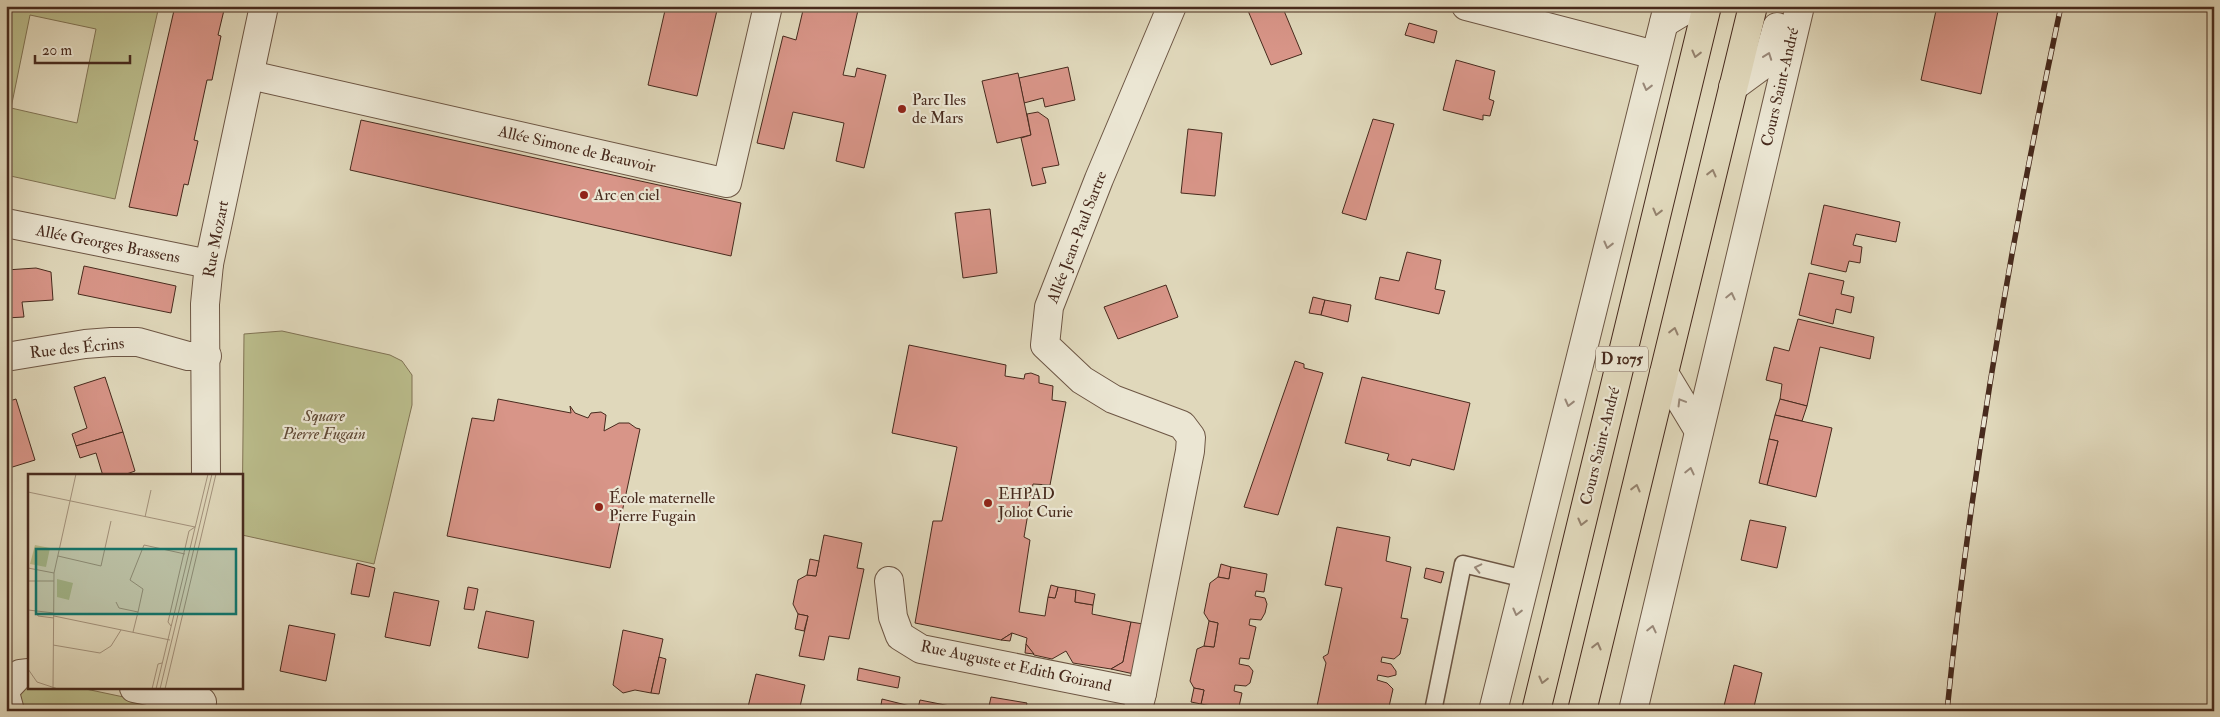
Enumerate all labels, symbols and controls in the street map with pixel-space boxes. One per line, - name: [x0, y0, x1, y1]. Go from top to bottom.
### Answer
- street label: Cours Saint-André: [1757, 25, 1803, 148]
- scale bar: [35, 32, 130, 64]
- text: 20 m: [42, 41, 72, 60]
- one-way arrow: [1691, 49, 1702, 58]
- one-way arrow: [1762, 52, 1772, 61]
- one-way arrow: [1642, 83, 1653, 92]
- place label: Parc Iles de Mars: [912, 90, 966, 128]
- marker: Parc Iles de Mars: [896, 103, 908, 115]
- street label: Allée Simone de Beauvoir: [495, 121, 658, 177]
- street label: Allée Jean-Paul Sartre: [1042, 168, 1112, 307]
- one-way arrow: [1706, 168, 1717, 177]
- place label: Arc en ciel: [593, 185, 660, 205]
- marker: Arc en ciel: [578, 189, 590, 201]
- street label: Rue Mozart: [199, 199, 233, 279]
- one-way arrow: [1653, 207, 1663, 215]
- street label: Allée Georges Brassens: [33, 220, 182, 268]
- one-way arrow: [1603, 241, 1614, 250]
- one-way arrow: [1725, 291, 1736, 300]
- one-way arrow: [1668, 326, 1679, 335]
- street label: Rue des Écrins: [29, 332, 125, 363]
- road number: D 1075: [1596, 346, 1648, 372]
- street label: Cours Saint-André: [1576, 384, 1624, 507]
- one-way arrow: [1564, 398, 1575, 407]
- one-way arrow: [1678, 399, 1688, 408]
- park label: Square Pierre Fugain: [281, 406, 366, 444]
- one-way arrow: [1684, 467, 1695, 476]
- inset map: [28, 474, 242, 690]
- place label: EHPAD Joliot Curie: [997, 484, 1073, 523]
- one-way arrow: [1630, 484, 1641, 493]
- place label: École maternelle Pierre Fugain: [609, 487, 716, 526]
- marker: EHPAD Joliot Curie: [982, 497, 994, 509]
- marker: École maternelle Pierre Fugain: [593, 501, 605, 513]
- one-way arrow: [1577, 518, 1588, 527]
- one-way arrow: [1474, 563, 1482, 574]
- one-way arrow: [1512, 607, 1523, 616]
- one-way arrow: [1646, 625, 1657, 634]
- street label: Rue Auguste et Edith Goirand: [919, 636, 1113, 696]
- one-way arrow: [1591, 642, 1602, 651]
- one-way arrow: [1539, 676, 1549, 684]

